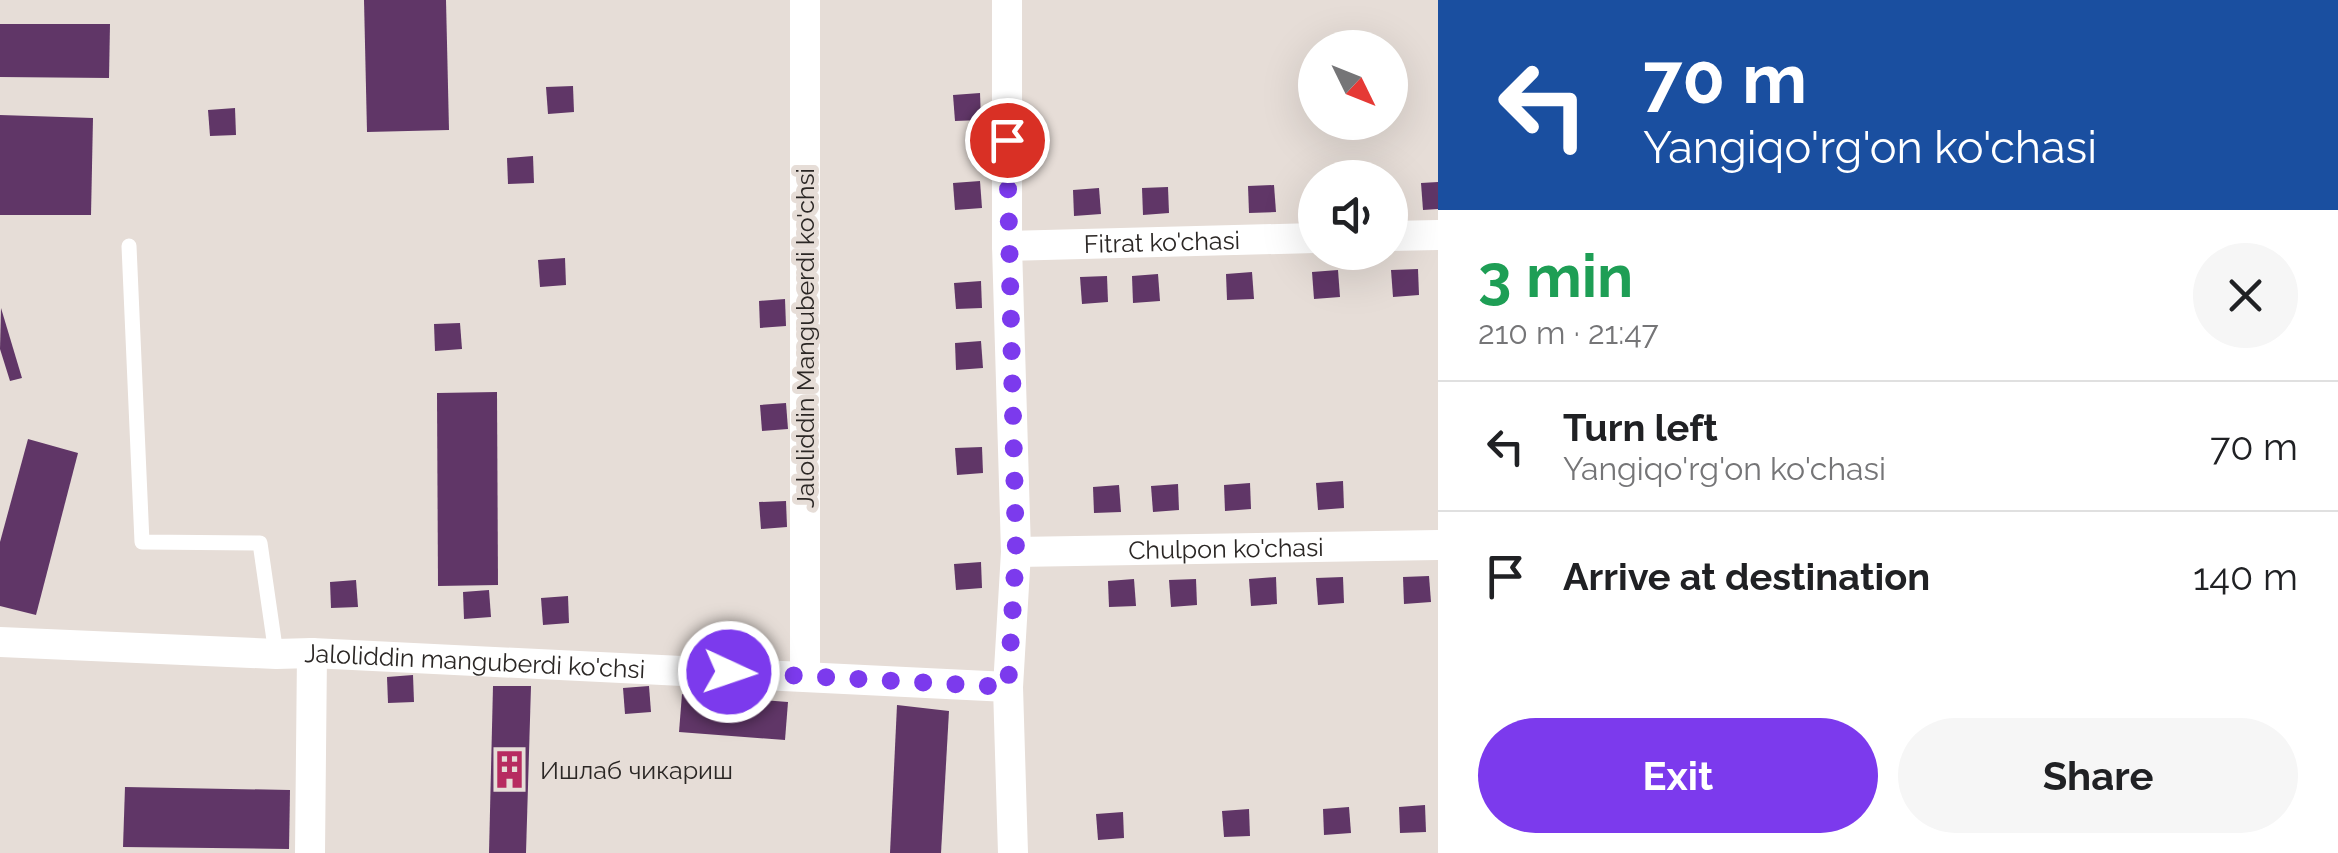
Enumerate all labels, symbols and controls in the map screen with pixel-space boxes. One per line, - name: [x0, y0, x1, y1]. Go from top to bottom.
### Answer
- north arrow: [1298, 30, 1408, 140]
- map controls: [1298, 30, 1408, 270]
- text: 70 m: [1643, 37, 1807, 119]
- icon: left: [1478, 40, 1608, 170]
- pin: [965, 98, 1050, 183]
- icon: arrive: [980, 113, 1035, 168]
- text: Yangiqo'rg'on ko'chasi: [1643, 121, 2097, 174]
- button: sound: [1298, 160, 1408, 270]
- street label: Jaloliddin Manguberdi ko'chsi: [790, 168, 820, 508]
- street label: Fitrat ko'chasi: [1083, 225, 1240, 259]
- text: 3 min: [1478, 241, 1633, 311]
- button: close: [2193, 243, 2298, 348]
- text: 210 m · 21:47: [1478, 314, 1659, 351]
- text: Turn left: [1563, 405, 1718, 450]
- icon: left: [1478, 419, 1533, 474]
- text: 70 m: [2210, 424, 2298, 469]
- text: Yangiqo'rg'on ko'chasi: [1563, 450, 1886, 487]
- street label: Chulpon ko'chasi: [1128, 532, 1324, 565]
- icon: arrive: [1478, 549, 1533, 604]
- text: Arrive at destination: [1563, 554, 1930, 599]
- text: 140 m: [2193, 554, 2298, 599]
- position arrow: [677, 620, 781, 724]
- street label: Jaloliddin manguberdi ko'chsi: [304, 638, 646, 684]
- button: Exit: [1478, 718, 1878, 833]
- button: Share: [1898, 718, 2298, 833]
- building icon: Ишлаб чикариш: [489, 749, 531, 791]
- place label: Ишлаб чикариш: [540, 755, 733, 785]

